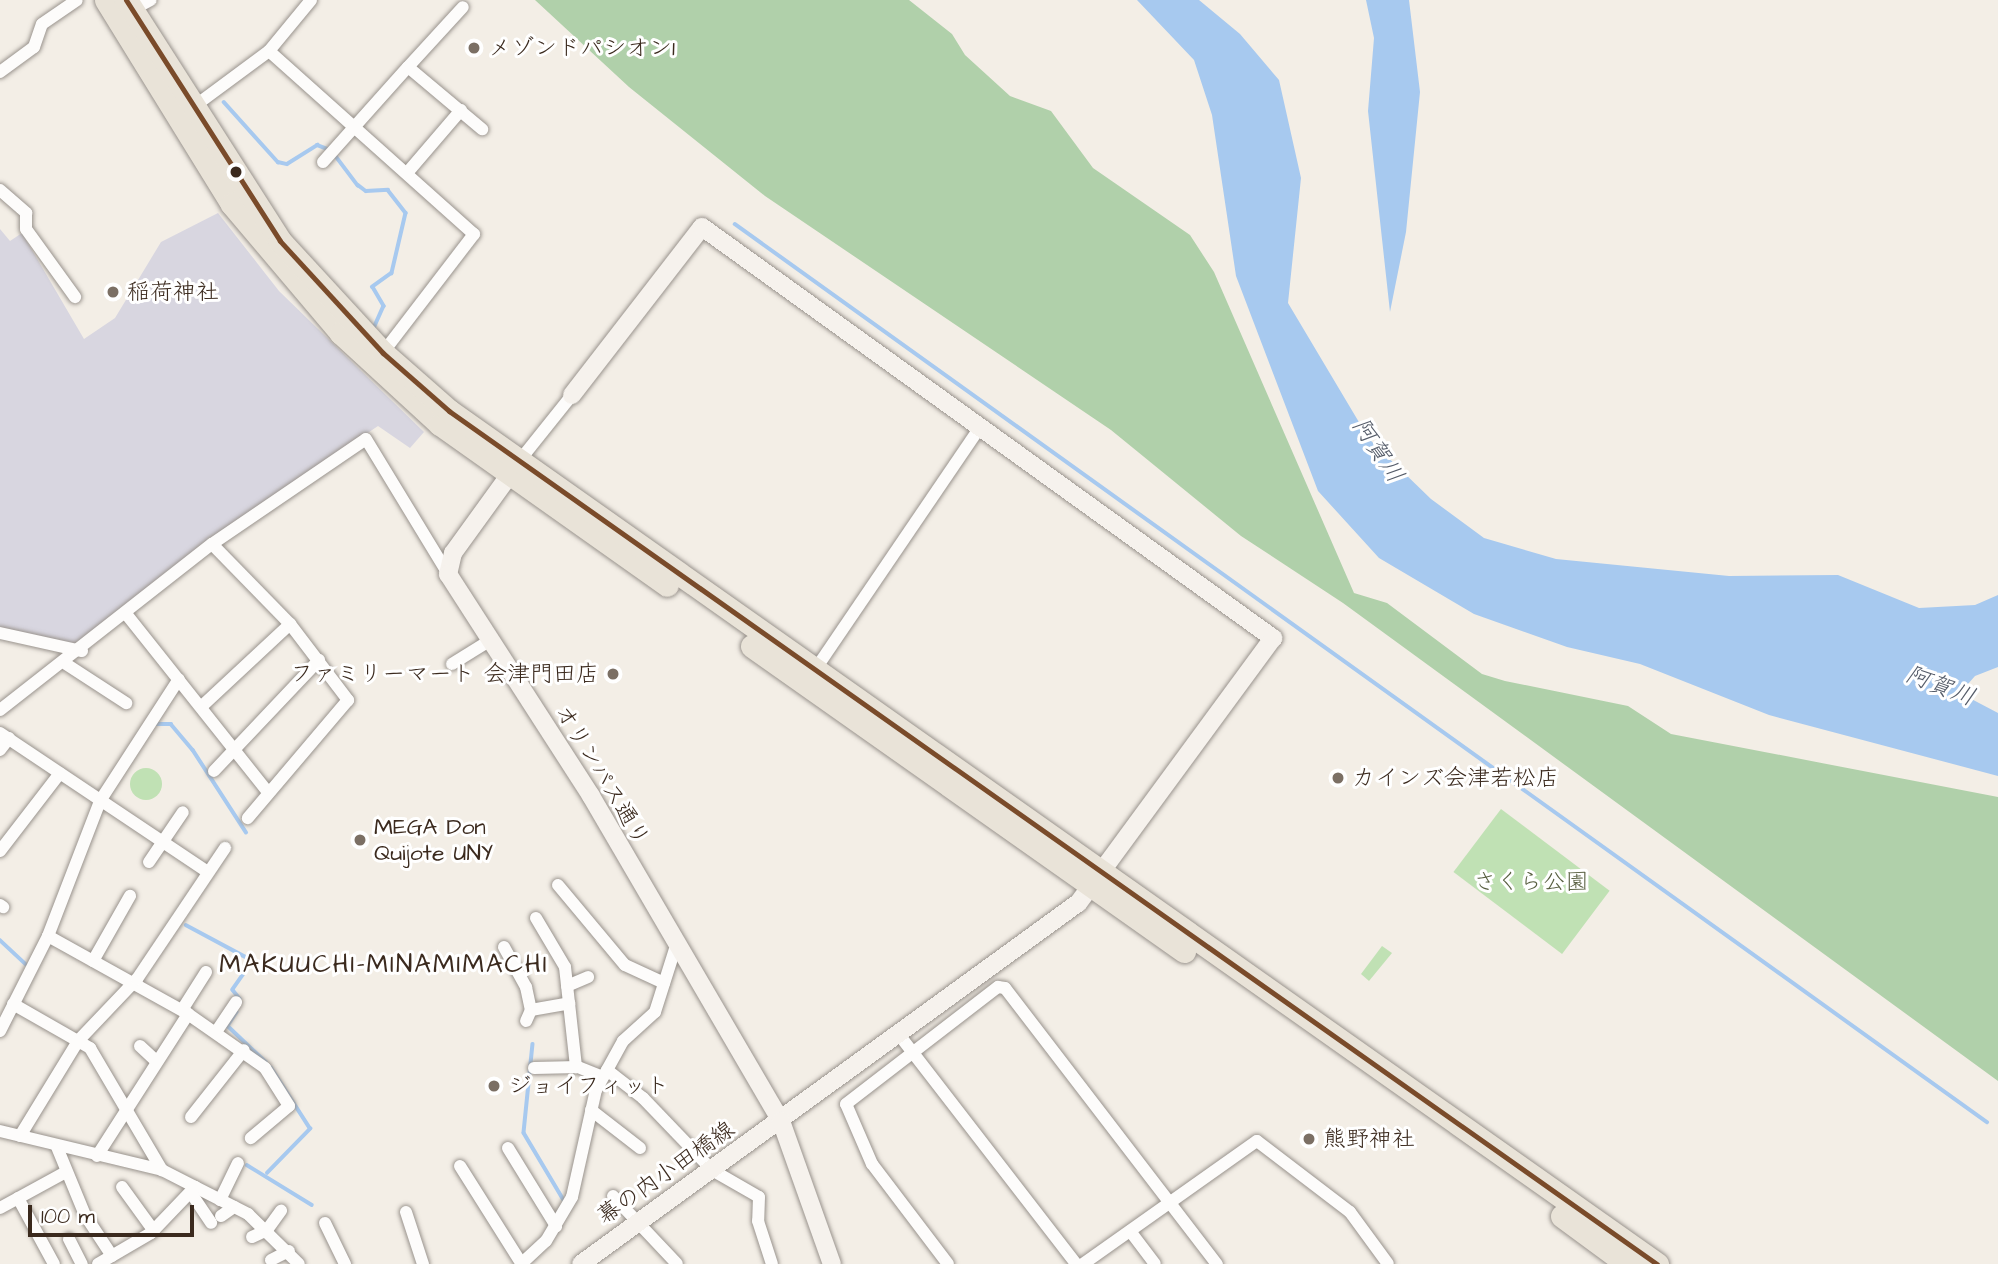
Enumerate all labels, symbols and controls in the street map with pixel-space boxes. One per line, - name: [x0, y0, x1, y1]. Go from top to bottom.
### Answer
- place label: メゾンドパシオン1: [488, 34, 675, 62]
- marker: メゾンドパシオン1: [466, 40, 482, 56]
- unlabelled marker: [229, 165, 243, 179]
- place label: 稲荷神社: [127, 278, 219, 306]
- marker: 稲荷神社: [105, 284, 121, 300]
- water label: 阿賀川: [1345, 413, 1409, 489]
- place label: ファミリーマート 会津門田店: [291, 660, 599, 688]
- water label: 阿賀川: [1901, 661, 1979, 713]
- marker: ファミリーマート 会津門田店: [605, 666, 621, 682]
- street label: オリンパス通り: [549, 699, 655, 851]
- place label: カインズ会津若松店: [1352, 764, 1559, 792]
- marker: カインズ会津若松店: [1330, 770, 1346, 786]
- place label: MEGA Don Quijote UNY: [374, 813, 493, 867]
- marker: MEGA Don Quijote UNY: [352, 832, 368, 848]
- park label: さくら公園: [1474, 868, 1588, 896]
- district label: MAKUUCHI-MINAMIMACHI: [222, 949, 546, 981]
- place label: ジョイフィット: [508, 1072, 669, 1100]
- marker: ジョイフィット: [486, 1078, 502, 1094]
- street label: 幕の内小田橋線: [592, 1116, 740, 1230]
- place label: 熊野神社: [1323, 1125, 1415, 1153]
- marker: 熊野神社: [1301, 1131, 1317, 1147]
- scale bar: [32, 1190, 198, 1234]
- text: 100 m: [41, 1202, 95, 1231]

